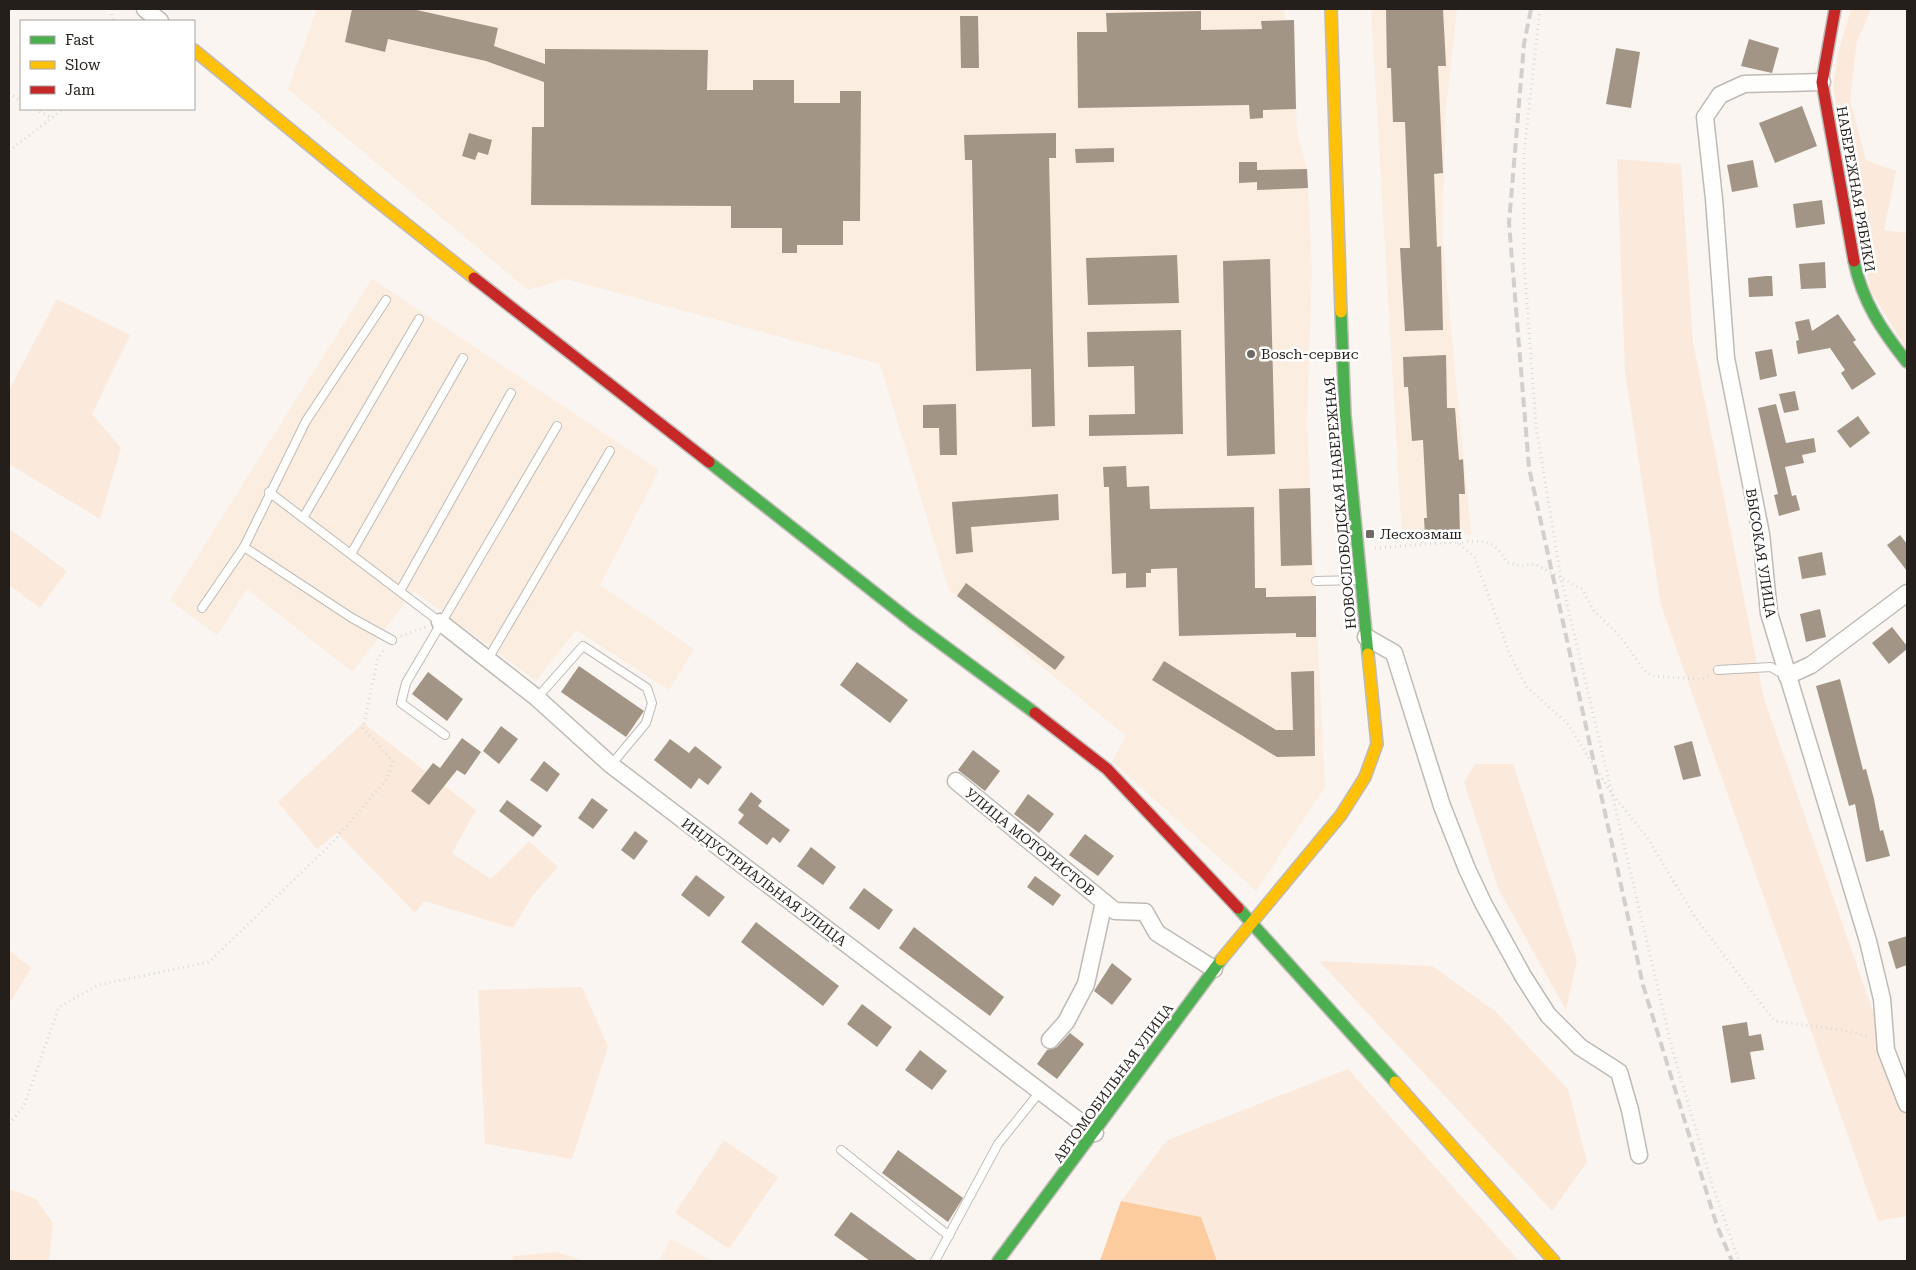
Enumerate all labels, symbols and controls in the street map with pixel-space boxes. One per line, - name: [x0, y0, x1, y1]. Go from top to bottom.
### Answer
- legend: [20, 20, 195, 110]
- text: Fast: [65, 31, 95, 49]
- text: Slow: [65, 56, 101, 74]
- text: Jam: [65, 81, 95, 99]
- street label: НАБЕРЕЖНАЯ РЯБИКИ: [1834, 105, 1878, 273]
- place label: Bosch-сервис: [1261, 346, 1359, 362]
- marker: Bosch-сервис: [1245, 348, 1257, 360]
- street label: НОВОСЛОБОДСКАЯ НАБЕРЕЖНАЯ: [1321, 376, 1359, 630]
- street label: ВЫСОКАЯ УЛИЦА: [1743, 487, 1779, 619]
- place label: Лесхозмаш: [1380, 526, 1462, 542]
- marker: Лесхозмаш: [1364, 528, 1376, 540]
- street label: УЛИЦА МОТОРИСТОВ: [962, 785, 1098, 899]
- street label: ИНДУСТРИАЛЬНАЯ УЛИЦА: [678, 815, 850, 949]
- street label: АВТОМОБИЛЬНАЯ УЛИЦА: [1050, 1000, 1176, 1166]

